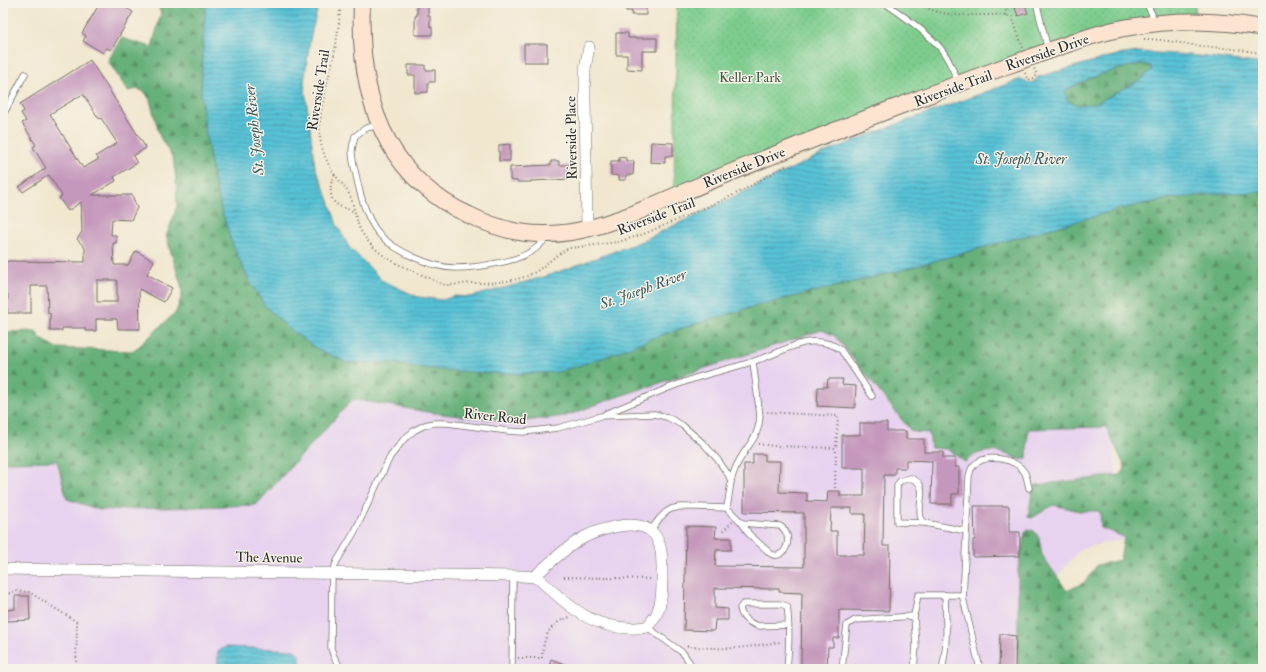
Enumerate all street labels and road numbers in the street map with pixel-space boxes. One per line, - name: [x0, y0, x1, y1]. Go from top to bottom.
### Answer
- street label: Riverside Drive: [1003, 30, 1091, 75]
- street label: Riverside Trail: [304, 48, 333, 132]
- street label: Riverside Trail: [912, 66, 995, 110]
- street label: Riverside Place: [562, 96, 581, 180]
- street label: Riverside Drive: [701, 143, 788, 192]
- street label: Riverside Trail: [615, 194, 698, 239]
- street label: River Road: [463, 405, 527, 428]
- street label: The Avenue: [235, 548, 303, 567]

